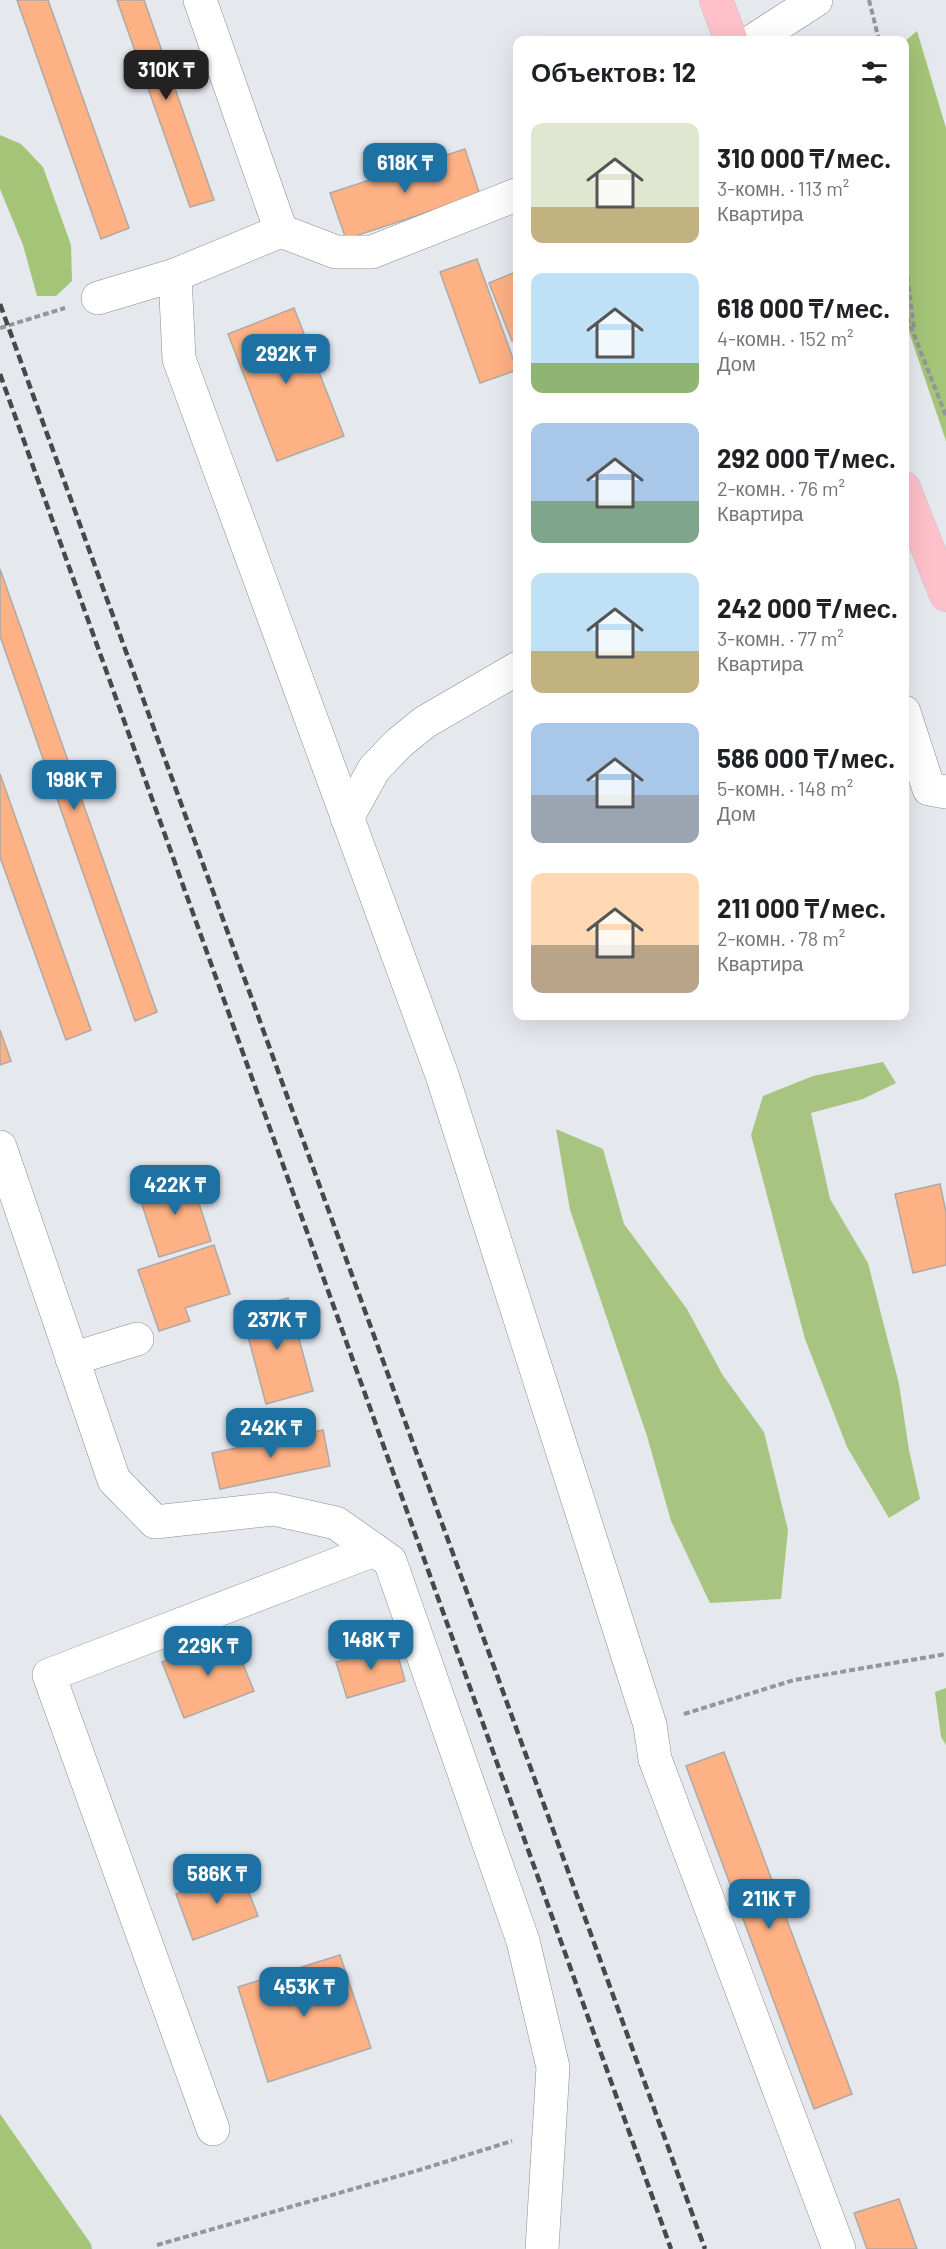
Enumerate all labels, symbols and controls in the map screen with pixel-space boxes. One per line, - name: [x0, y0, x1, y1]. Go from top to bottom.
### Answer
- pin: 310K ₸: [117, 50, 215, 101]
- text: Объектов: 12: [531, 56, 696, 87]
- icon: filters: [858, 56, 891, 89]
- text: 310K ₸: [138, 57, 194, 81]
- text: 310 000 ₸/мес.: [717, 142, 891, 173]
- pin: 618K ₸: [356, 143, 454, 194]
- icon: home: [579, 147, 651, 219]
- text: 618K ₸: [377, 150, 433, 174]
- text: 3-комн. · 113 m²: [717, 176, 849, 200]
- text: Квартира: [717, 201, 803, 225]
- text: 618 000 ₸/мес.: [717, 292, 890, 323]
- icon: home: [579, 297, 651, 369]
- text: 4-комн. · 152 m²: [717, 326, 854, 350]
- pin: 292K ₸: [237, 334, 335, 385]
- text: 292K ₸: [256, 341, 316, 365]
- text: Дом: [717, 351, 756, 375]
- text: 292 000 ₸/мес.: [717, 442, 896, 473]
- icon: home: [579, 447, 651, 519]
- text: 2-комн. · 76 m²: [717, 476, 845, 500]
- text: Квартира: [717, 501, 803, 525]
- text: 242 000 ₸/мес.: [717, 592, 898, 623]
- icon: home: [579, 597, 651, 669]
- text: 3-комн. · 77 m²: [717, 626, 844, 650]
- text: Квартира: [717, 651, 803, 675]
- text: 586 000 ₸/мес.: [717, 742, 895, 773]
- icon: home: [579, 747, 651, 819]
- pin: 198K ₸: [25, 760, 123, 811]
- text: 198K ₸: [46, 767, 102, 791]
- text: 5-комн. · 148 m²: [717, 776, 853, 800]
- text: Дом: [717, 801, 756, 825]
- text: 211 000 ₸/мес.: [717, 892, 886, 923]
- icon: home: [579, 897, 651, 969]
- text: 2-комн. · 78 m²: [717, 926, 845, 950]
- text: Квартира: [717, 951, 803, 975]
- pin: 422K ₸: [126, 1165, 224, 1216]
- text: 422K ₸: [144, 1172, 206, 1196]
- pin: 237K ₸: [228, 1300, 326, 1351]
- text: 237K ₸: [247, 1307, 307, 1331]
- pin: 242K ₸: [222, 1408, 320, 1459]
- text: 242K ₸: [240, 1415, 302, 1439]
- pin: 148K ₸: [322, 1620, 420, 1671]
- pin: 229K ₸: [159, 1626, 257, 1677]
- text: 148K ₸: [342, 1627, 400, 1651]
- text: 229K ₸: [178, 1633, 238, 1657]
- pin: 586K ₸: [168, 1854, 266, 1905]
- text: 586K ₸: [187, 1861, 247, 1885]
- pin: 211K ₸: [720, 1879, 818, 1930]
- text: 211K ₸: [743, 1886, 795, 1910]
- pin: 453K ₸: [255, 1967, 353, 2018]
- text: 453K ₸: [273, 1974, 335, 1998]

